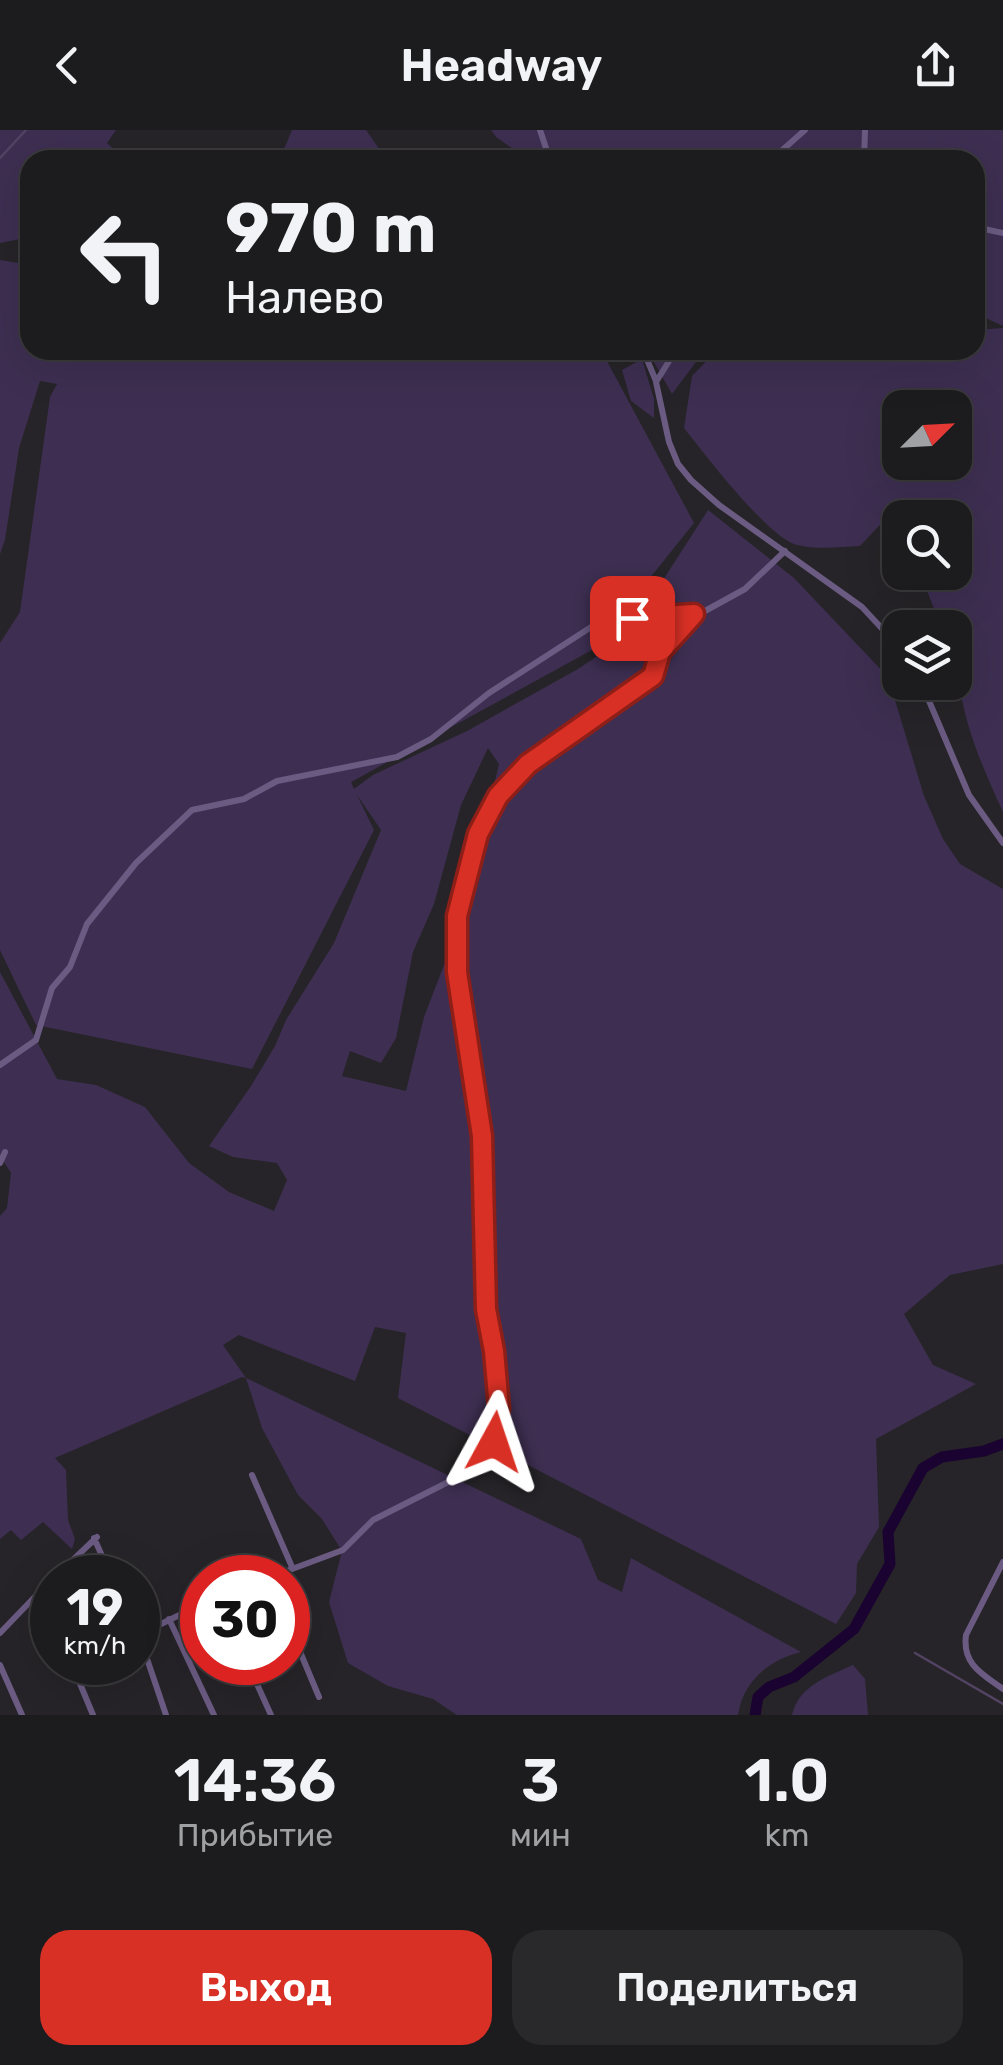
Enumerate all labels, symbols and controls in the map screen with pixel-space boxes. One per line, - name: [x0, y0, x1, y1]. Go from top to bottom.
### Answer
- icon: back: [40, 38, 95, 93]
- icon: share: [908, 38, 963, 93]
- text: Headway: [401, 39, 602, 92]
- text: 970 m: [225, 187, 437, 270]
- icon: left: [60, 190, 190, 320]
- text: Налево: [225, 271, 384, 324]
- north arrow: [882, 390, 972, 480]
- map controls: [882, 390, 972, 700]
- button: search: [882, 500, 972, 590]
- pin: [590, 576, 675, 661]
- icon: arrive: [605, 591, 660, 646]
- button: layers: [882, 610, 972, 700]
- position arrow: [442, 1390, 546, 1494]
- speed limit sign: 30: [180, 1555, 310, 1685]
- text: 19: [67, 1578, 123, 1638]
- text: km/h: [64, 1631, 126, 1660]
- text: 14:36: [174, 1745, 336, 1816]
- text: 3: [521, 1745, 560, 1816]
- text: 1.0: [745, 1745, 829, 1816]
- text: Прибытие: [177, 1816, 333, 1854]
- text: мин: [510, 1816, 571, 1854]
- text: km: [764, 1816, 809, 1854]
- button: Выход: [40, 1930, 492, 2045]
- button: Поделиться: [512, 1930, 963, 2045]

